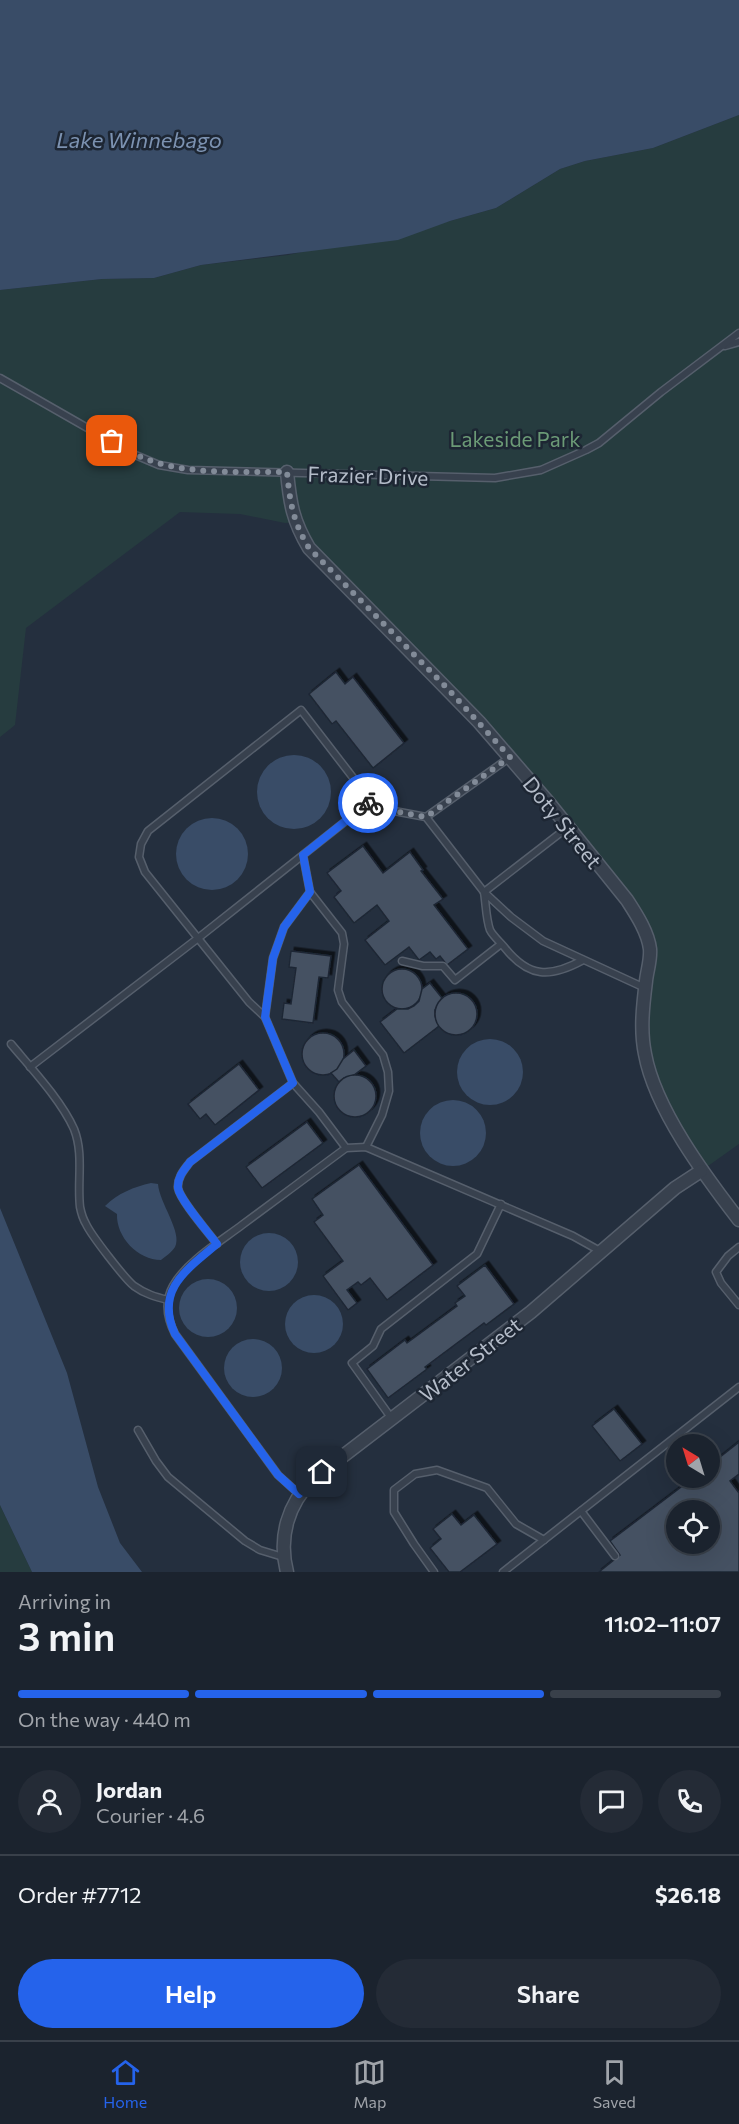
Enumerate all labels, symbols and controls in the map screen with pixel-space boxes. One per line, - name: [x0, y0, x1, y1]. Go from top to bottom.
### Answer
- water label: Lake Winnebago: [56, 126, 222, 153]
- pin: [86, 415, 137, 466]
- icon: bag: [95, 424, 128, 457]
- park label: Lakeside Park: [449, 426, 581, 451]
- street label: Frazier Drive: [307, 460, 429, 490]
- street label: Doty Street: [518, 771, 608, 873]
- courier: [338, 773, 398, 833]
- icon: bike: [352, 787, 385, 820]
- street label: Water Street: [414, 1311, 526, 1407]
- north arrow: [666, 1434, 720, 1488]
- map controls: [666, 1434, 720, 1554]
- pin: [296, 1446, 347, 1497]
- icon: home: [305, 1455, 338, 1488]
- button: locate: [666, 1500, 720, 1554]
- text: Arriving in: [18, 1589, 111, 1613]
- text: 11:02–11:07: [604, 1610, 721, 1637]
- text: 3 min: [18, 1611, 115, 1659]
- text: On the way · 440 m: [18, 1707, 191, 1731]
- button: person: [18, 1770, 81, 1833]
- button: chat: [580, 1770, 643, 1833]
- button: phone: [658, 1770, 721, 1833]
- text: Jordan: [96, 1776, 162, 1803]
- text: Courier · 4.6: [96, 1803, 205, 1827]
- text: Order #7712: [18, 1881, 142, 1908]
- text: $26.18: [655, 1881, 721, 1908]
- button: Help: [18, 1959, 364, 2028]
- button: Share: [376, 1959, 721, 2028]
- tab: Home: [103, 2056, 147, 2111]
- tab: Map: [353, 2056, 386, 2111]
- tab: Saved: [593, 2056, 636, 2111]

